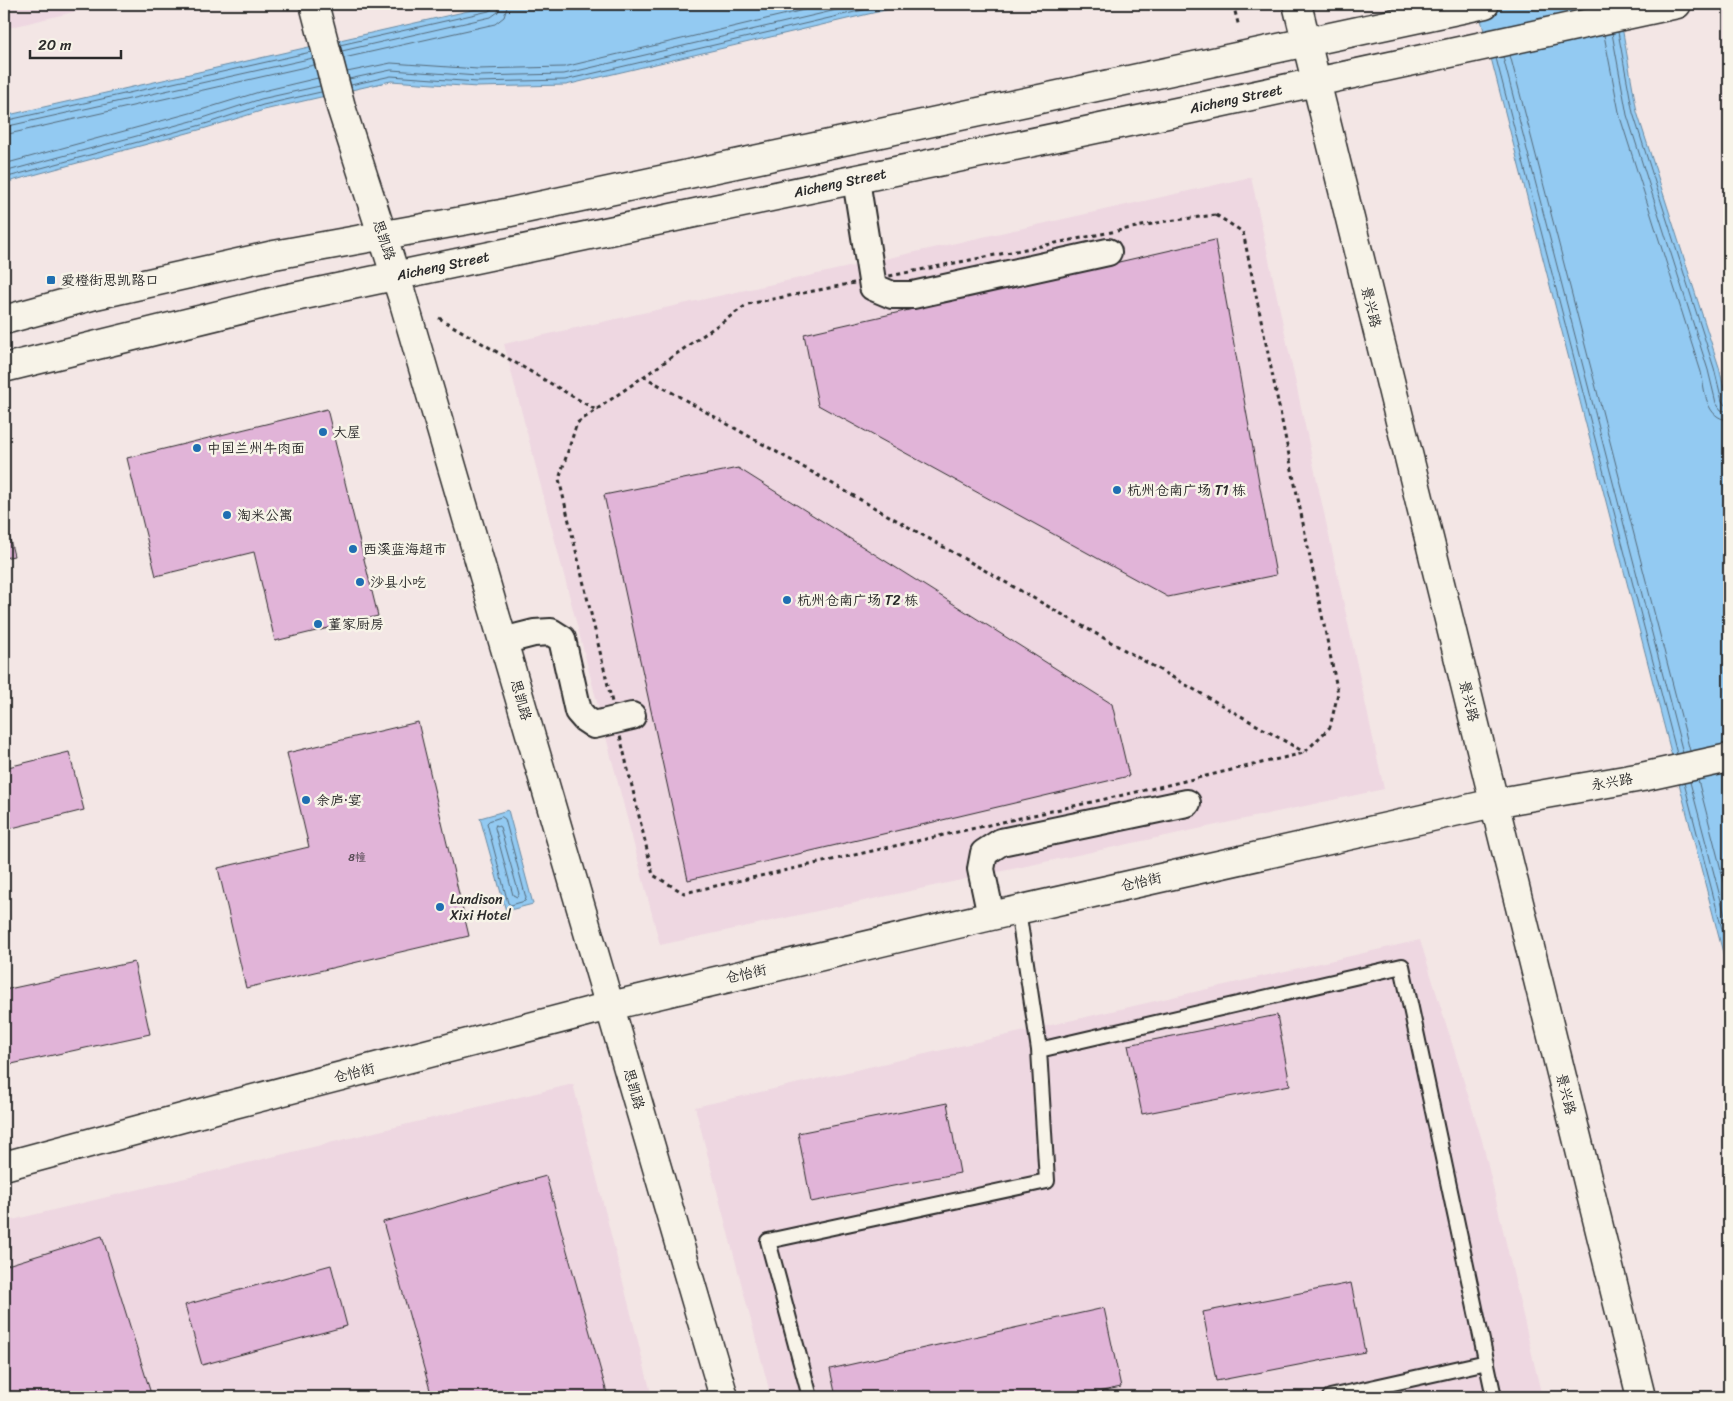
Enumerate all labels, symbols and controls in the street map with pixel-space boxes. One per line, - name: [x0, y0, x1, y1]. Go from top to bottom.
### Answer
- scale bar: [30, 28, 121, 60]
- text: 20 m: [38, 32, 72, 58]
- street label: Aicheng Street: [1186, 77, 1285, 121]
- street label: Aicheng Street: [790, 161, 889, 205]
- street label: 思凯路: [366, 216, 402, 264]
- street label: Aicheng Street: [393, 244, 492, 288]
- place label: 爱橙街思凯路口: [61, 268, 159, 293]
- marker: 爱橙街思凯路口: [45, 274, 57, 286]
- street label: 景兴路: [1354, 284, 1388, 330]
- place label: 大屋: [333, 420, 361, 445]
- marker: 大屋: [317, 426, 329, 438]
- place label: 中国兰州牛肉面: [207, 436, 305, 461]
- marker: 中国兰州牛肉面: [191, 442, 203, 454]
- place label: 杭州仓南广场 T1 栋: [1127, 478, 1246, 503]
- marker: 杭州仓南广场 T1 栋: [1111, 484, 1123, 496]
- place label: 淘米公寓: [237, 503, 293, 528]
- marker: 淘米公寓: [221, 509, 233, 521]
- place label: 西溪蓝海超市: [363, 537, 447, 562]
- marker: 西溪蓝海超市: [347, 543, 359, 555]
- place label: 沙县小吃: [370, 570, 426, 595]
- marker: 沙县小吃: [354, 576, 366, 588]
- place label: 杭州仓南广场 T2 栋: [797, 588, 918, 613]
- marker: 杭州仓南广场 T2 栋: [781, 594, 793, 606]
- place label: 董家厨房: [328, 612, 384, 637]
- marker: 董家厨房: [312, 618, 324, 630]
- street label: 思凯路: [503, 676, 539, 724]
- street label: 景兴路: [1452, 678, 1486, 724]
- street label: 永兴路: [1589, 766, 1635, 798]
- place label: 余庐·宴: [316, 788, 362, 813]
- marker: 余庐·宴: [300, 794, 312, 806]
- house number: 8幢: [348, 848, 367, 867]
- street label: 仓怡街: [1118, 865, 1164, 899]
- place label: Landison Xixi Hotel: [449, 887, 512, 928]
- marker: Landison Xixi Hotel: [434, 901, 446, 913]
- street label: 仓怡街: [723, 957, 769, 991]
- street label: 仓怡街: [331, 1056, 377, 1090]
- street label: 思凯路: [616, 1065, 652, 1113]
- street label: 景兴路: [1549, 1071, 1583, 1117]

